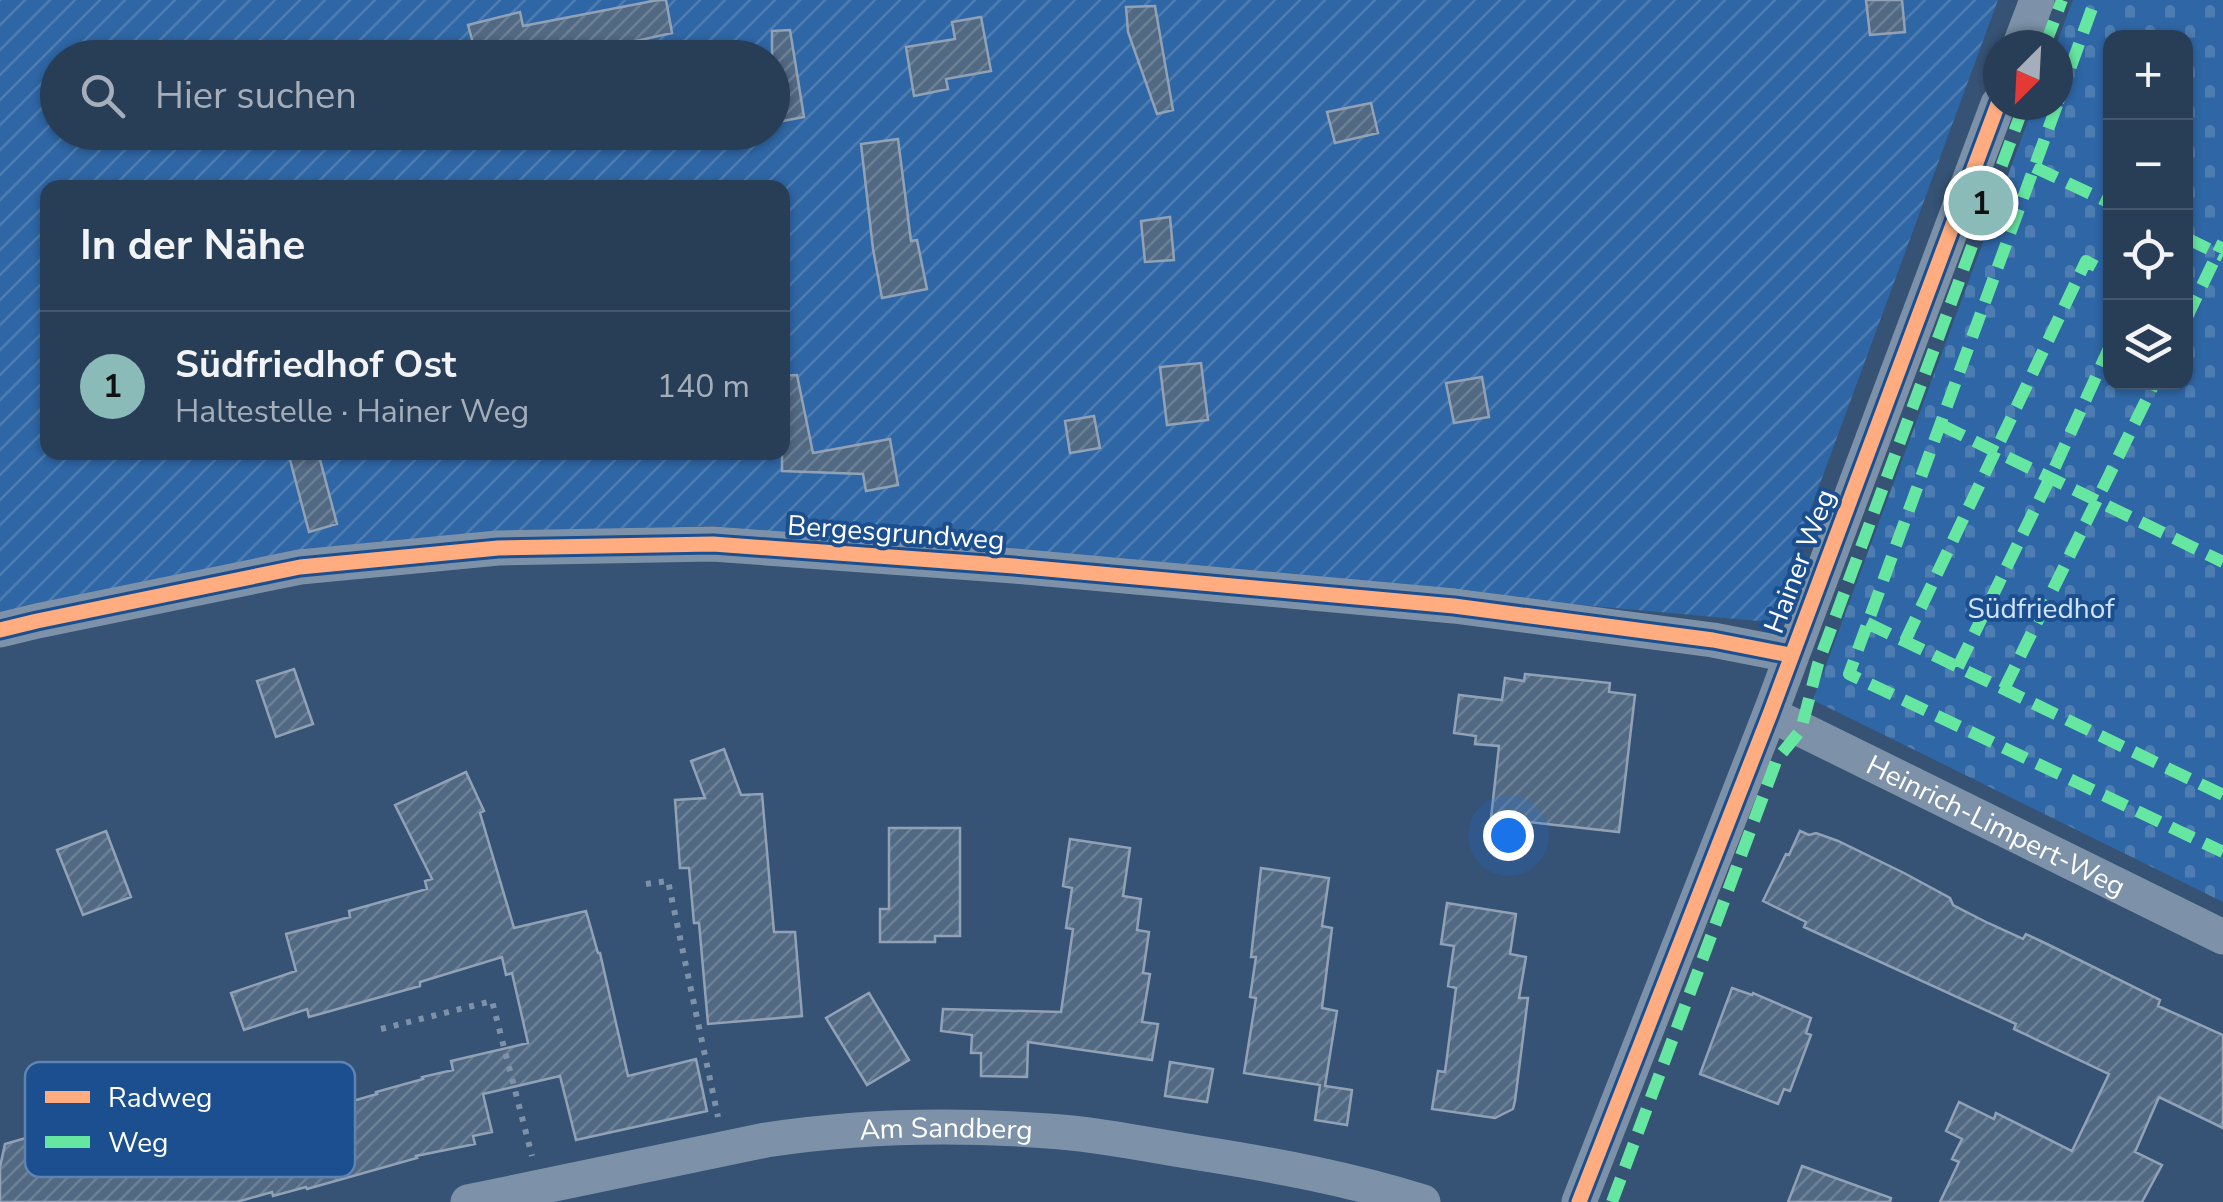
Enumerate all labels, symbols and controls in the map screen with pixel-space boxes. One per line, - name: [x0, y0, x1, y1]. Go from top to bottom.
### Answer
- north arrow: [1983, 30, 2073, 120]
- map controls: [2103, 30, 2193, 390]
- button: +: [2103, 30, 2193, 120]
- search box: [40, 40, 790, 150]
- icon: search: [75, 68, 130, 123]
- text: Hier suchen: [155, 70, 357, 121]
- button: −: [2103, 120, 2193, 210]
- pin: 1: [1948, 166, 2014, 240]
- button: locate: [2103, 210, 2193, 300]
- text: In der Nähe: [80, 217, 305, 274]
- button: layers: [2103, 300, 2193, 390]
- text: Südfriedhof Ost: [175, 339, 456, 390]
- text: 1: [103, 365, 122, 408]
- text: 140 m: [657, 365, 750, 408]
- text: Haltestelle · Hainer Weg: [175, 390, 529, 433]
- street label: Hainer Weg: [1755, 484, 1845, 639]
- street label: Bergesgrundweg: [786, 506, 1006, 560]
- park label: Südfriedhof: [1968, 590, 2115, 628]
- street label: Heinrich-Limpert-Weg: [1860, 746, 2132, 906]
- your location: [1483, 810, 1534, 861]
- legend: [25, 1062, 355, 1177]
- text: Radweg: [108, 1079, 213, 1117]
- street label: Am Sandberg: [858, 1109, 1034, 1150]
- text: Weg: [108, 1124, 169, 1162]

